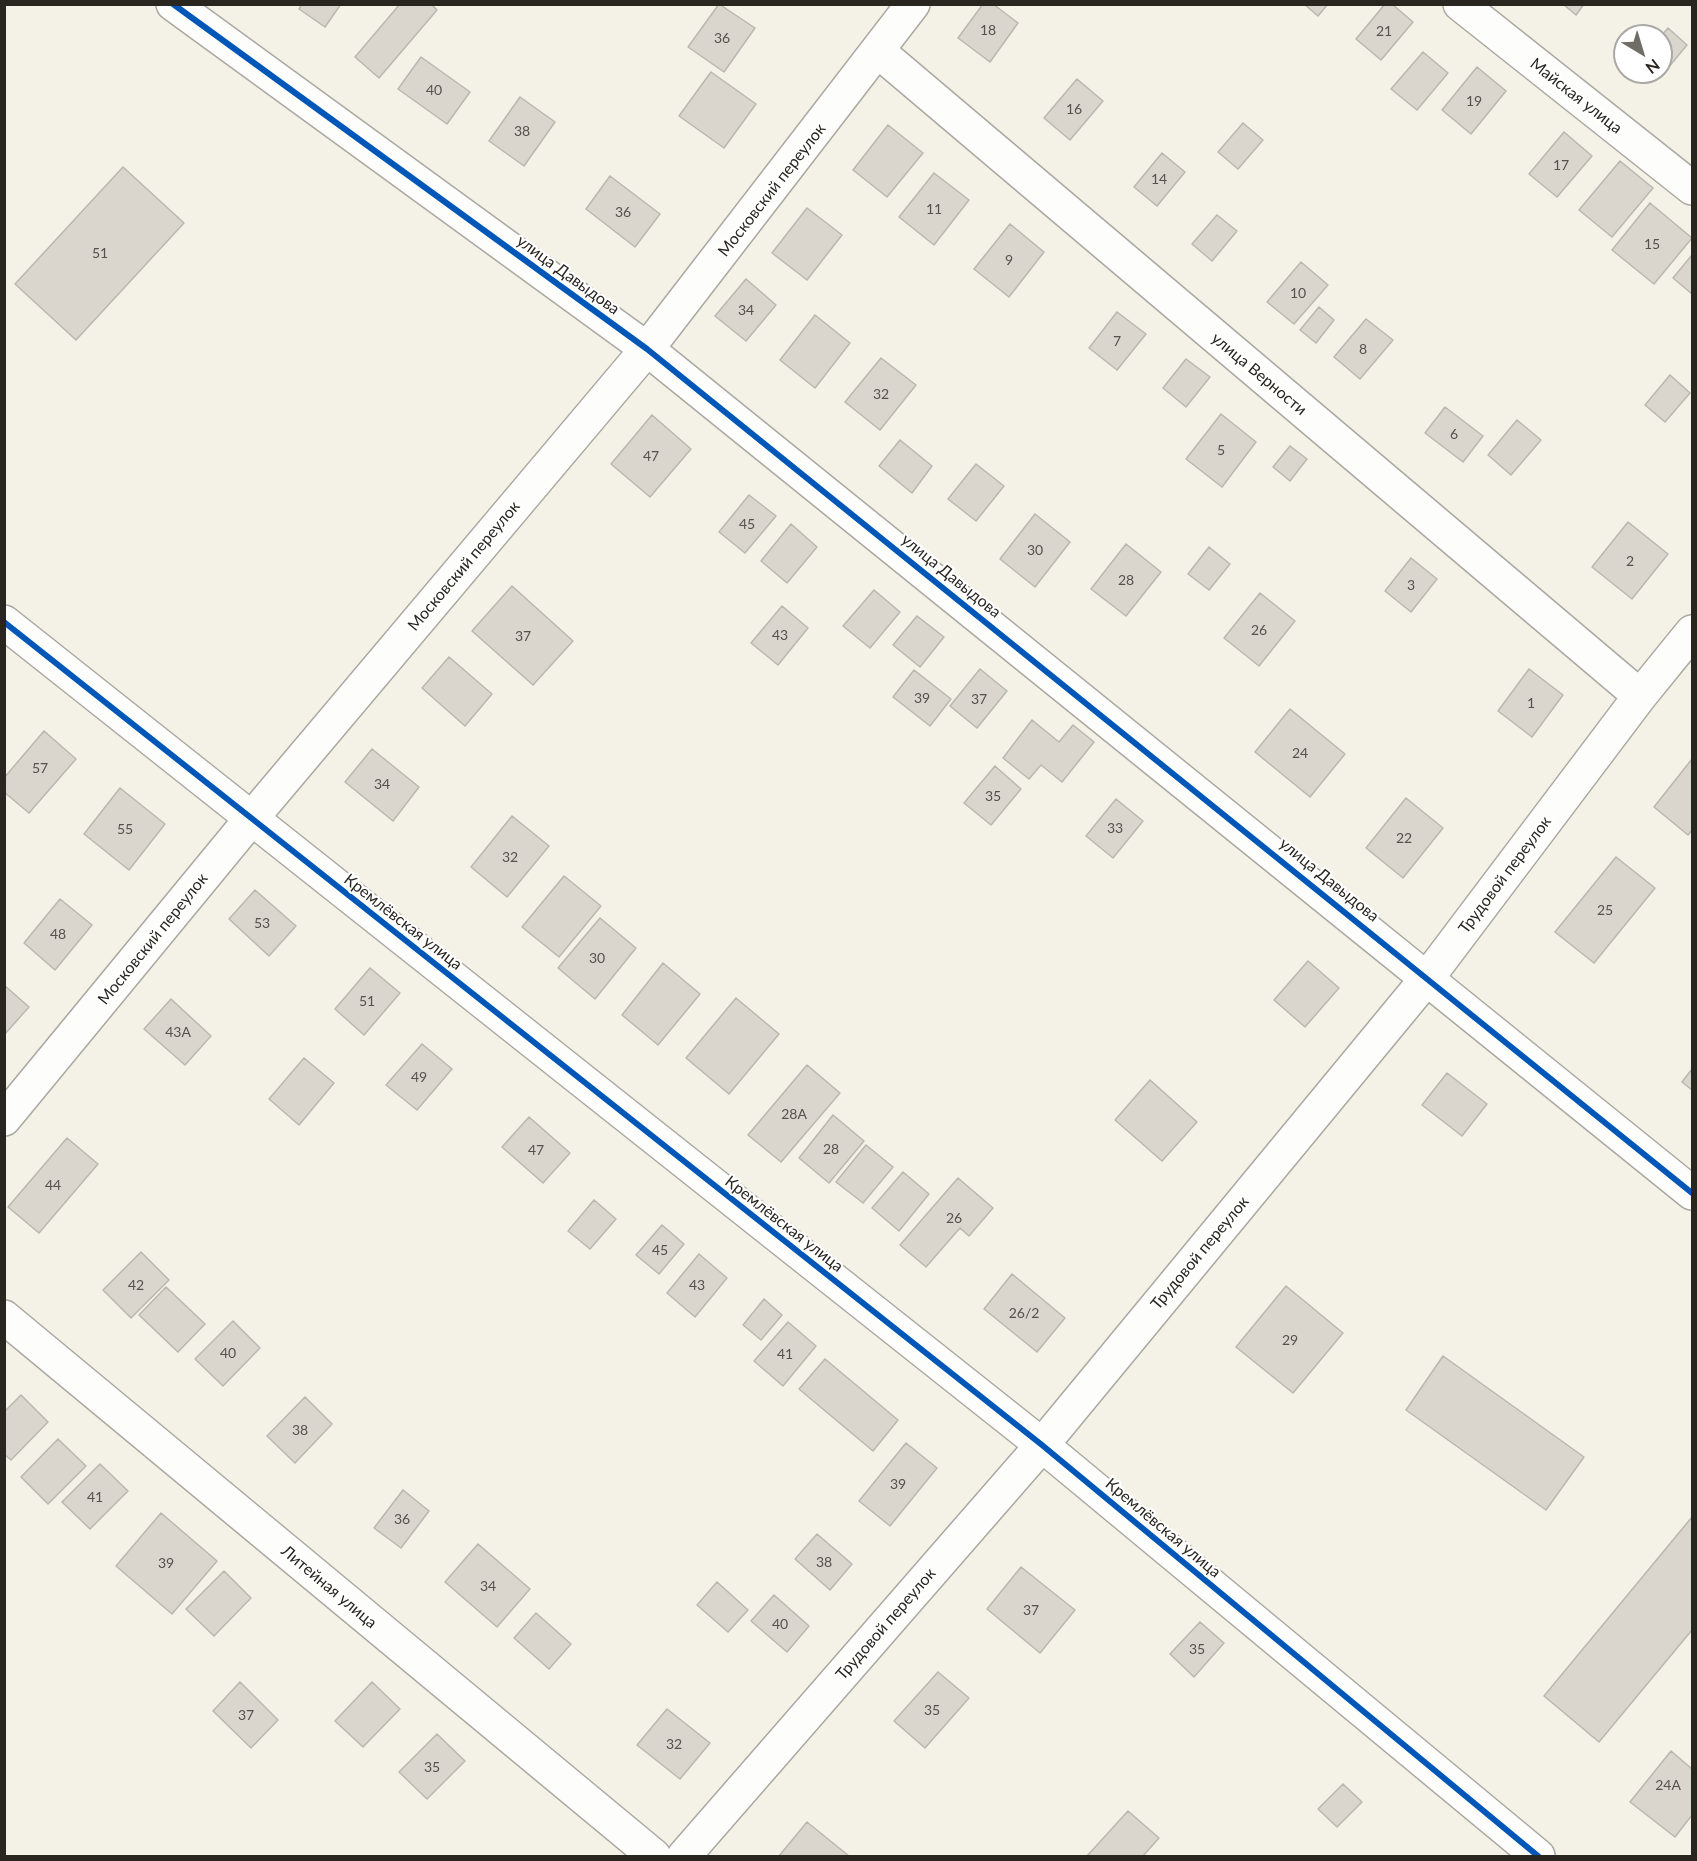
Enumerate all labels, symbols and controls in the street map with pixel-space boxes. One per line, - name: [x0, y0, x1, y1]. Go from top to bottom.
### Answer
- house number: 18: [980, 22, 996, 38]
- house number: 21: [1376, 23, 1392, 39]
- north arrow: [1613, 24, 1673, 84]
- house number: 36: [714, 30, 730, 46]
- street label: Майская улица: [1526, 54, 1626, 138]
- text: N: [1642, 56, 1664, 78]
- house number: 40: [426, 82, 442, 98]
- house number: 19: [1466, 93, 1482, 109]
- house number: 16: [1066, 101, 1082, 117]
- street label: Московский переулок: [714, 120, 830, 260]
- house number: 38: [514, 123, 530, 139]
- house number: 17: [1553, 157, 1569, 173]
- house number: 14: [1151, 171, 1167, 187]
- house number: 11: [926, 201, 942, 217]
- house number: 36: [615, 204, 631, 220]
- street label: улица Давыдова: [513, 231, 623, 319]
- house number: 15: [1644, 236, 1660, 252]
- house number: 51: [92, 245, 108, 261]
- house number: 9: [1005, 252, 1013, 268]
- house number: 10: [1290, 285, 1306, 301]
- house number: 34: [738, 302, 754, 318]
- street label: улица Верности: [1207, 329, 1311, 419]
- house number: 7: [1113, 333, 1121, 349]
- house number: 8: [1359, 341, 1367, 357]
- house number: 32: [873, 386, 889, 402]
- house number: 6: [1450, 426, 1458, 442]
- house number: 5: [1217, 442, 1225, 458]
- house number: 47: [643, 448, 659, 464]
- street label: Московский переулок: [404, 497, 524, 635]
- house number: 45: [739, 516, 755, 532]
- street label: улица Давыдова: [897, 530, 1005, 622]
- house number: 30: [1027, 542, 1043, 558]
- house number: 2: [1626, 553, 1634, 569]
- house number: 28: [1118, 572, 1134, 588]
- house number: 3: [1407, 577, 1415, 593]
- house number: 26: [1251, 622, 1267, 638]
- house number: 43: [772, 627, 788, 643]
- house number: 37: [515, 628, 531, 644]
- house number: 39: [914, 690, 930, 706]
- house number: 37: [971, 691, 987, 707]
- house number: 1: [1527, 695, 1535, 711]
- house number: 24: [1292, 745, 1308, 761]
- house number: 57: [32, 760, 48, 776]
- house number: 34: [374, 776, 390, 792]
- house number: 35: [985, 788, 1001, 804]
- street label: Трудовой переулок: [1455, 813, 1555, 937]
- house number: 33: [1107, 820, 1123, 836]
- house number: 55: [117, 821, 133, 837]
- house number: 22: [1396, 830, 1412, 846]
- street label: улица Давыдова: [1275, 834, 1383, 926]
- house number: 32: [502, 849, 518, 865]
- street label: Московский переулок: [94, 869, 212, 1009]
- street label: Кремлёвская улица: [340, 870, 466, 974]
- house number: 25: [1597, 902, 1613, 918]
- house number: 53: [254, 915, 270, 931]
- house number: 48: [50, 926, 66, 942]
- house number: 30: [589, 950, 605, 966]
- house number: 51: [359, 993, 375, 1009]
- house number: 43А: [165, 1024, 191, 1040]
- house number: 49: [411, 1069, 427, 1085]
- house number: 28А: [781, 1106, 807, 1122]
- house number: 28: [823, 1141, 839, 1157]
- house number: 47: [528, 1142, 544, 1158]
- street label: Кремлёвская улица: [721, 1172, 847, 1276]
- house number: 44: [45, 1177, 61, 1193]
- street label: Трудовой переулок: [1147, 1192, 1253, 1314]
- house number: 26: [946, 1210, 962, 1226]
- house number: 45: [652, 1242, 668, 1258]
- house number: 42: [128, 1277, 144, 1293]
- house number: 43: [689, 1277, 705, 1293]
- house number: 26/2: [1009, 1305, 1039, 1321]
- house number: 29: [1282, 1332, 1298, 1348]
- house number: 40: [220, 1345, 236, 1361]
- house number: 41: [777, 1346, 793, 1362]
- house number: 38: [292, 1422, 308, 1438]
- street label: Кремлёвская улица: [1101, 1474, 1225, 1582]
- house number: 39: [890, 1476, 906, 1492]
- house number: 41: [87, 1489, 103, 1505]
- house number: 36: [394, 1511, 410, 1527]
- street label: Литейная улица: [277, 1541, 381, 1633]
- house number: 38: [816, 1554, 832, 1570]
- house number: 39: [158, 1555, 174, 1571]
- street label: Трудовой переулок: [832, 1564, 940, 1684]
- house number: 34: [480, 1578, 496, 1594]
- house number: 37: [1023, 1602, 1039, 1618]
- house number: 40: [772, 1616, 788, 1632]
- house number: 35: [1189, 1641, 1205, 1657]
- house number: 35: [924, 1702, 940, 1718]
- house number: 37: [238, 1707, 254, 1723]
- house number: 32: [666, 1736, 682, 1752]
- house number: 35: [424, 1759, 440, 1775]
- house number: 24А: [1655, 1777, 1681, 1793]

